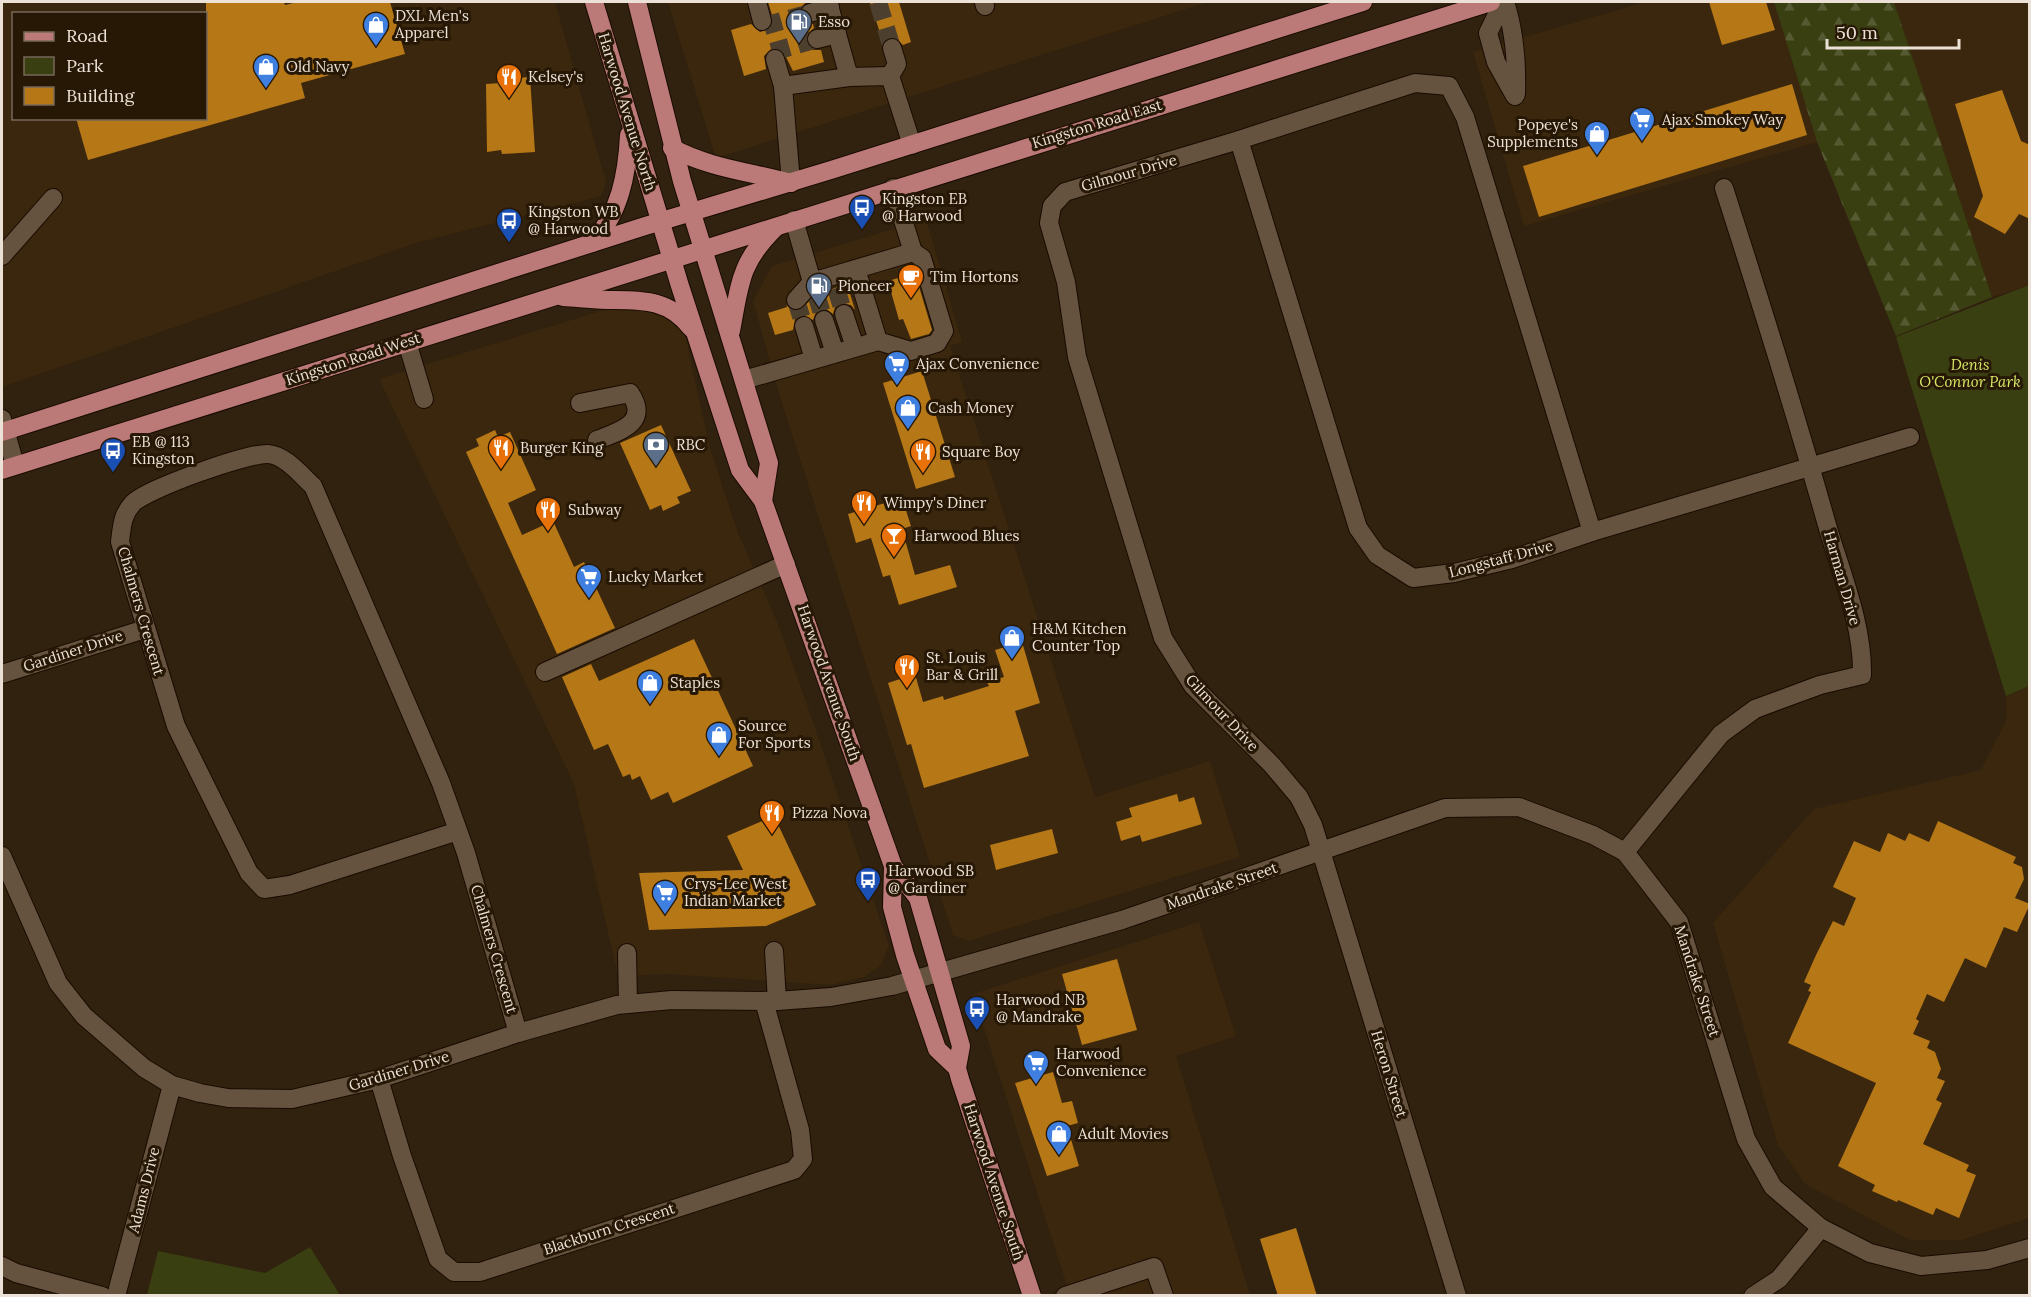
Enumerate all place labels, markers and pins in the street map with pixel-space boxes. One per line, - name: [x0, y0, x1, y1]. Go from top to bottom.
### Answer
- place label: DXL Men's Apparel: [394, 6, 469, 42]
- fuel station icon: Esso: [784, 7, 814, 45]
- shop icon: DXL Men's Apparel: [361, 10, 391, 48]
- place label: Esso: [818, 12, 850, 31]
- shop icon: Old Navy: [251, 52, 281, 90]
- place label: Old Navy: [286, 57, 349, 76]
- restaurant icon: Kelsey's: [494, 62, 524, 100]
- place label: Kelsey's: [528, 67, 583, 86]
- supermarket icon: Ajax Smokey Way: [1627, 105, 1657, 143]
- place label: Ajax Smokey Way: [1661, 110, 1783, 129]
- place label: Popeye's Supplements: [1487, 115, 1578, 151]
- shop icon: Popeye's Supplements: [1582, 119, 1612, 157]
- place label: Kingston EB @ Harwood: [882, 189, 967, 225]
- bus stop icon: Kingston EB @ Harwood: [847, 193, 877, 231]
- place label: Kingston WB @ Harwood: [528, 202, 619, 238]
- bus stop icon: Kingston WB @ Harwood: [494, 206, 524, 244]
- cafe icon: Tim Hortons: [896, 262, 926, 300]
- place label: Tim Hortons: [930, 267, 1019, 286]
- fuel station icon: Pioneer: [804, 271, 834, 309]
- place label: Pioneer: [838, 276, 892, 295]
- supermarket icon: Ajax Convenience: [882, 349, 912, 387]
- place label: Ajax Convenience: [915, 354, 1039, 373]
- shop icon: Cash Money: [893, 393, 923, 431]
- place label: Cash Money: [928, 398, 1014, 417]
- bank icon: RBC: [641, 430, 671, 468]
- place label: EB @ 113 Kingston: [132, 432, 195, 468]
- restaurant icon: Burger King: [486, 433, 516, 471]
- place label: RBC: [676, 435, 706, 454]
- bus stop icon: EB @ 113 Kingston: [98, 436, 128, 474]
- restaurant icon: Square Boy: [908, 437, 938, 475]
- place label: Burger King: [520, 438, 604, 457]
- place label: Square Boy: [942, 442, 1020, 461]
- restaurant icon: Wimpy's Diner: [849, 488, 879, 526]
- place label: Wimpy's Diner: [884, 493, 987, 512]
- restaurant icon: Subway: [533, 495, 563, 533]
- place label: Subway: [568, 500, 621, 519]
- bar icon: Harwood Blues: [879, 521, 909, 559]
- place label: Harwood Blues: [914, 526, 1020, 545]
- supermarket icon: Lucky Market: [574, 562, 604, 600]
- place label: Lucky Market: [608, 567, 703, 586]
- place label: H&M Kitchen Counter Top: [1032, 619, 1127, 655]
- shop icon: H&M Kitchen Counter Top: [997, 623, 1027, 661]
- place label: St. Louis Bar & Grill: [926, 648, 998, 684]
- restaurant icon: St. Louis Bar & Grill: [892, 652, 922, 690]
- shop icon: Staples: [635, 668, 665, 706]
- place label: Staples: [670, 673, 720, 692]
- place label: Source For Sports: [738, 716, 811, 752]
- shop icon: Source For Sports: [704, 720, 734, 758]
- restaurant icon: Pizza Nova: [757, 798, 787, 836]
- place label: Pizza Nova: [792, 803, 868, 822]
- place label: Harwood SB @ Gardiner: [888, 861, 974, 897]
- bus stop icon: Harwood SB @ Gardiner: [853, 865, 883, 903]
- place label: Crys-Lee West Indian Market: [684, 874, 787, 910]
- supermarket icon: Crys-Lee West Indian Market: [650, 878, 680, 916]
- place label: Harwood NB @ Mandrake: [996, 990, 1085, 1026]
- bus stop icon: Harwood NB @ Mandrake: [962, 994, 992, 1032]
- place label: Harwood Convenience: [1056, 1044, 1146, 1080]
- supermarket icon: Harwood Convenience: [1021, 1048, 1051, 1086]
- shop icon: Adult Movies: [1044, 1119, 1074, 1157]
- place label: Adult Movies: [1077, 1124, 1168, 1143]

